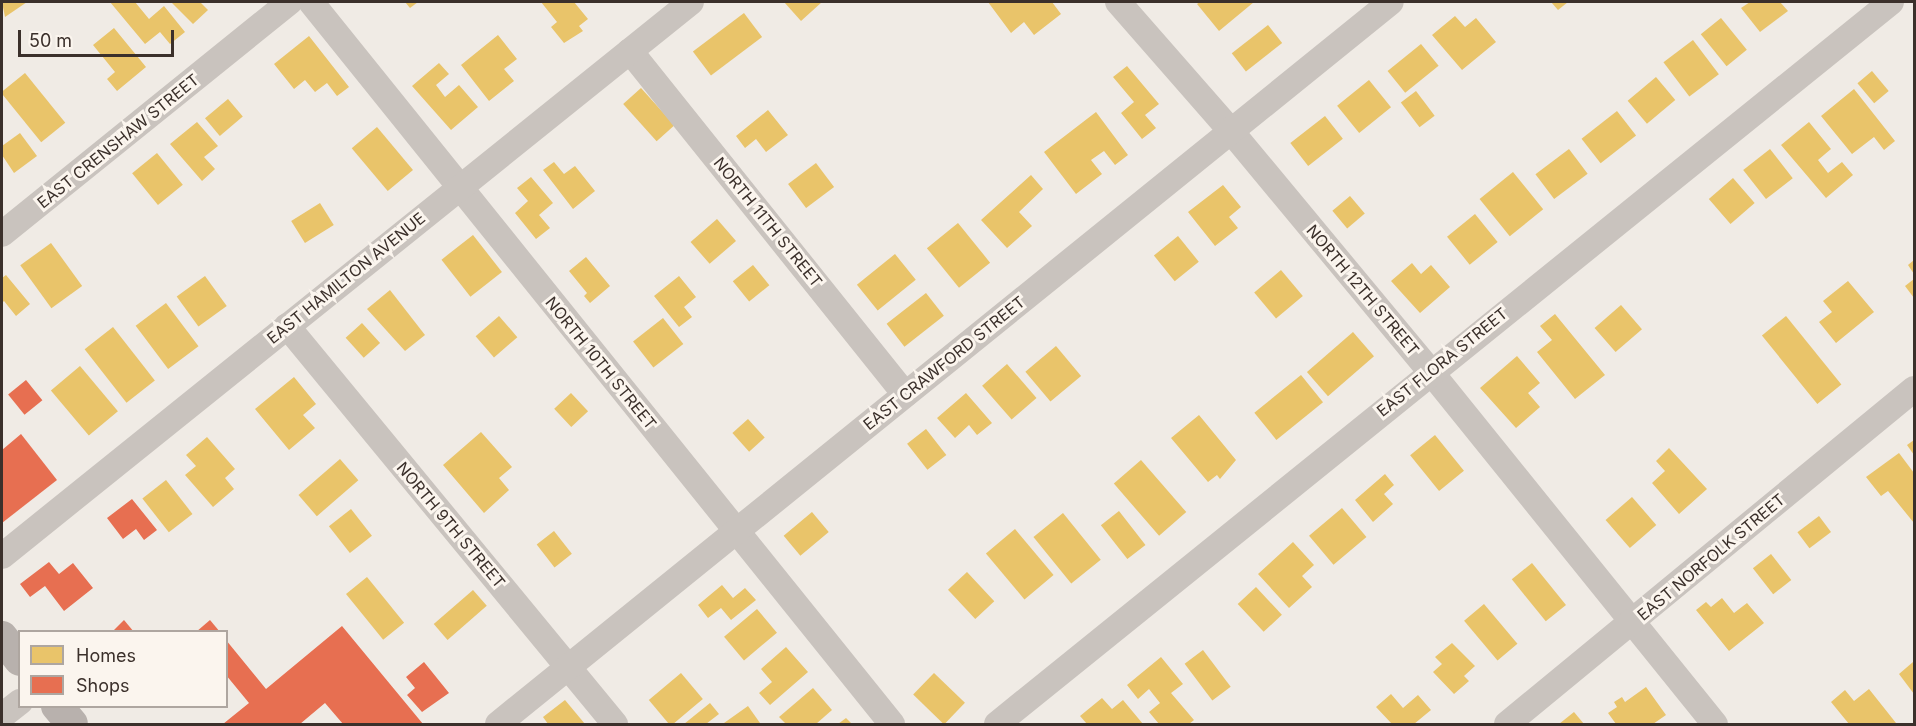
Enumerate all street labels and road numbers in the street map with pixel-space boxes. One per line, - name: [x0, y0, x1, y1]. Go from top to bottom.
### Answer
- street label: EAST CRENSHAW STREET: [33, 70, 203, 212]
- street label: NORTH 11TH STREET: [710, 153, 826, 291]
- street label: EAST HAMILTON AVENUE: [263, 208, 429, 348]
- street label: NORTH 12TH STREET: [1303, 221, 1423, 359]
- street label: EAST CRAWFORD STREET: [859, 292, 1029, 434]
- street label: NORTH 10TH STREET: [542, 293, 660, 433]
- street label: EAST FLORA STREET: [1373, 303, 1511, 421]
- street label: NORTH 9TH STREET: [393, 458, 509, 592]
- street label: EAST NORFOLK STREET: [1633, 490, 1789, 624]

